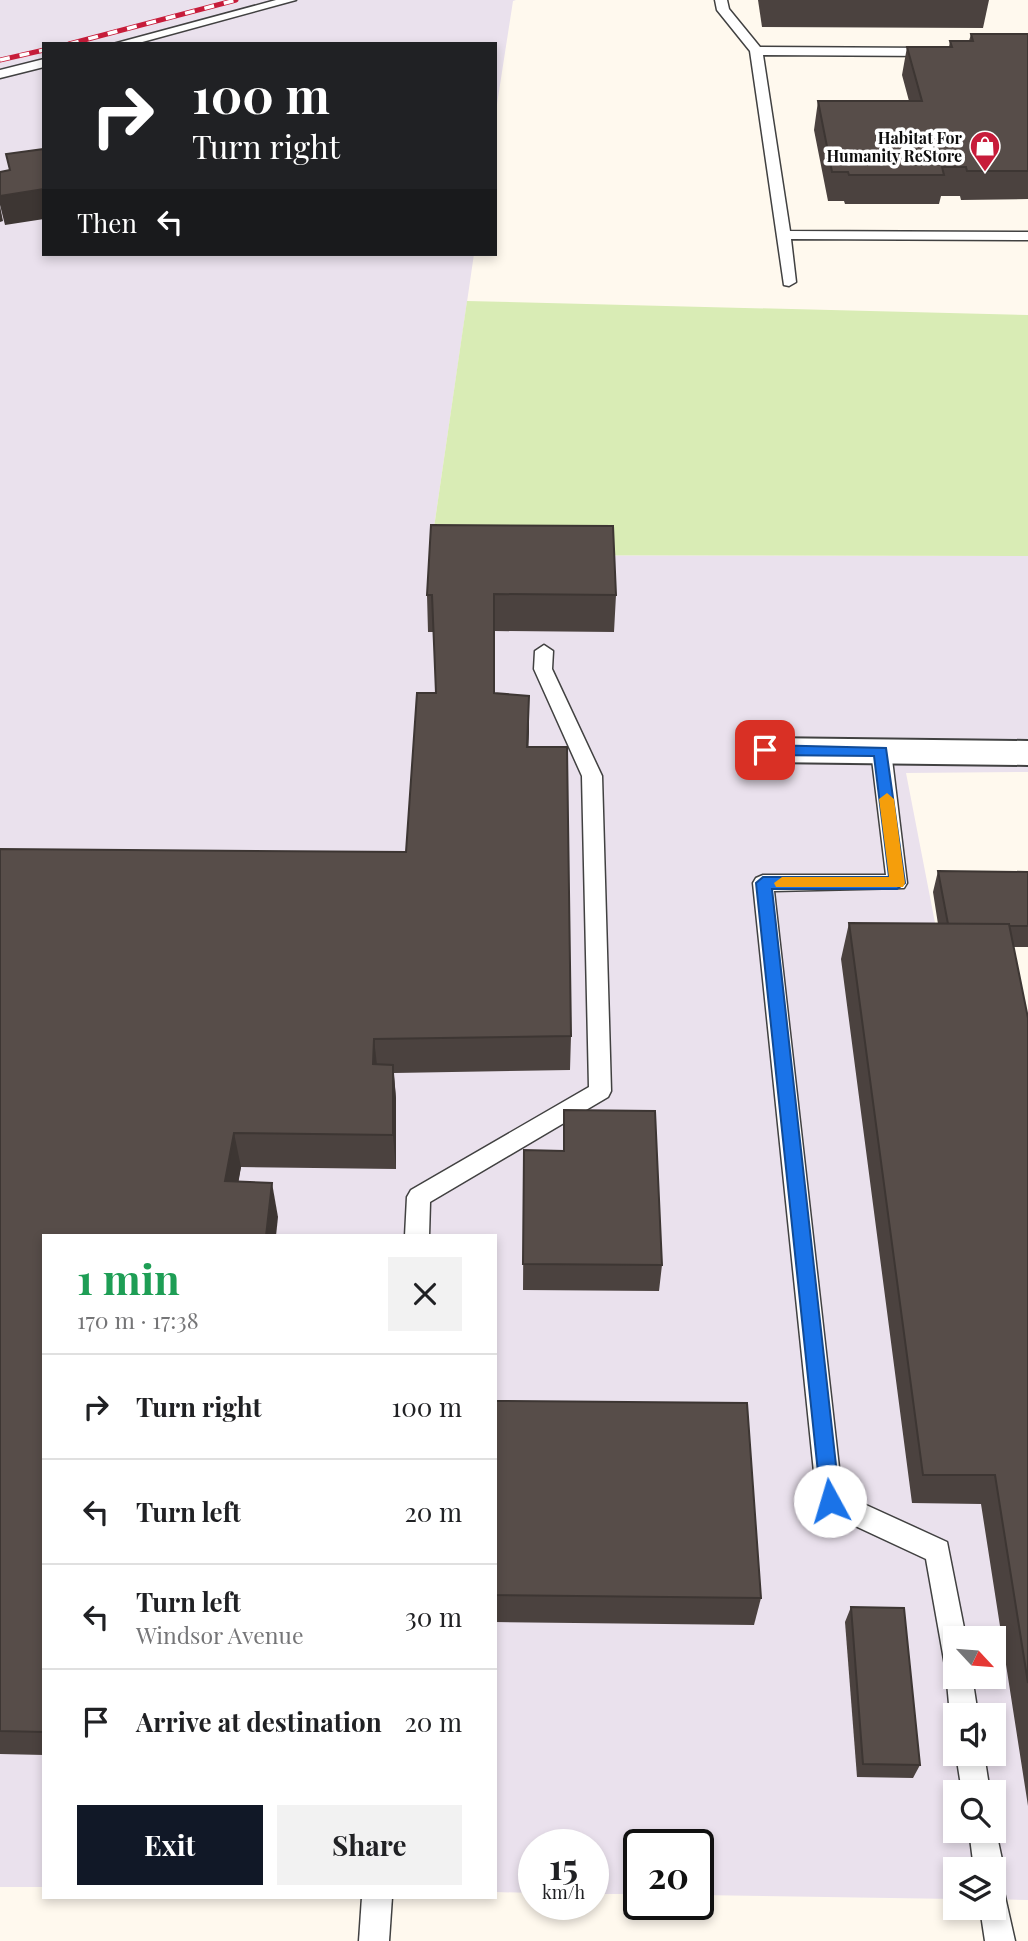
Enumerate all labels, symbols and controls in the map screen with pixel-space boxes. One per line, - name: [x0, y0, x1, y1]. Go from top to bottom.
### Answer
- text: 100 m: [192, 61, 330, 126]
- icon: right: [77, 70, 168, 161]
- text: Turn right: [192, 124, 340, 167]
- place label: Habitat For Humanity ReStore: [826, 127, 963, 166]
- shop icon: Habitat For Humanity ReStore: [968, 129, 1002, 173]
- icon: left: [151, 203, 189, 241]
- text: Then: [77, 205, 137, 240]
- pin: [735, 720, 795, 780]
- icon: arrive: [746, 731, 784, 769]
- text: 1 min: [77, 1250, 180, 1306]
- button: close: [388, 1257, 462, 1331]
- text: 170 m · 17:38: [77, 1304, 199, 1335]
- icon: right: [77, 1388, 115, 1426]
- text: Turn right: [136, 1389, 262, 1424]
- text: 100 m: [392, 1389, 462, 1424]
- position arrow: [793, 1464, 867, 1538]
- icon: left: [77, 1493, 115, 1531]
- text: Turn left: [136, 1494, 241, 1529]
- text: 20 m: [404, 1494, 462, 1529]
- text: Turn left: [136, 1584, 241, 1619]
- icon: left: [77, 1598, 115, 1636]
- text: 30 m: [405, 1599, 462, 1634]
- text: Windsor Avenue: [136, 1619, 304, 1650]
- north arrow: [943, 1626, 1006, 1689]
- map controls: [943, 1626, 1006, 1920]
- icon: arrive: [77, 1703, 115, 1741]
- button: sound: [943, 1703, 1006, 1766]
- text: Arrive at destination: [136, 1704, 382, 1739]
- text: 20 m: [404, 1704, 462, 1739]
- button: search: [943, 1780, 1006, 1843]
- button: Exit: [77, 1805, 263, 1885]
- button: Share: [277, 1805, 462, 1885]
- speed limit sign: 20: [623, 1829, 714, 1920]
- text: 15: [549, 1842, 578, 1889]
- button: layers: [943, 1857, 1006, 1920]
- text: km/h: [542, 1880, 585, 1904]

